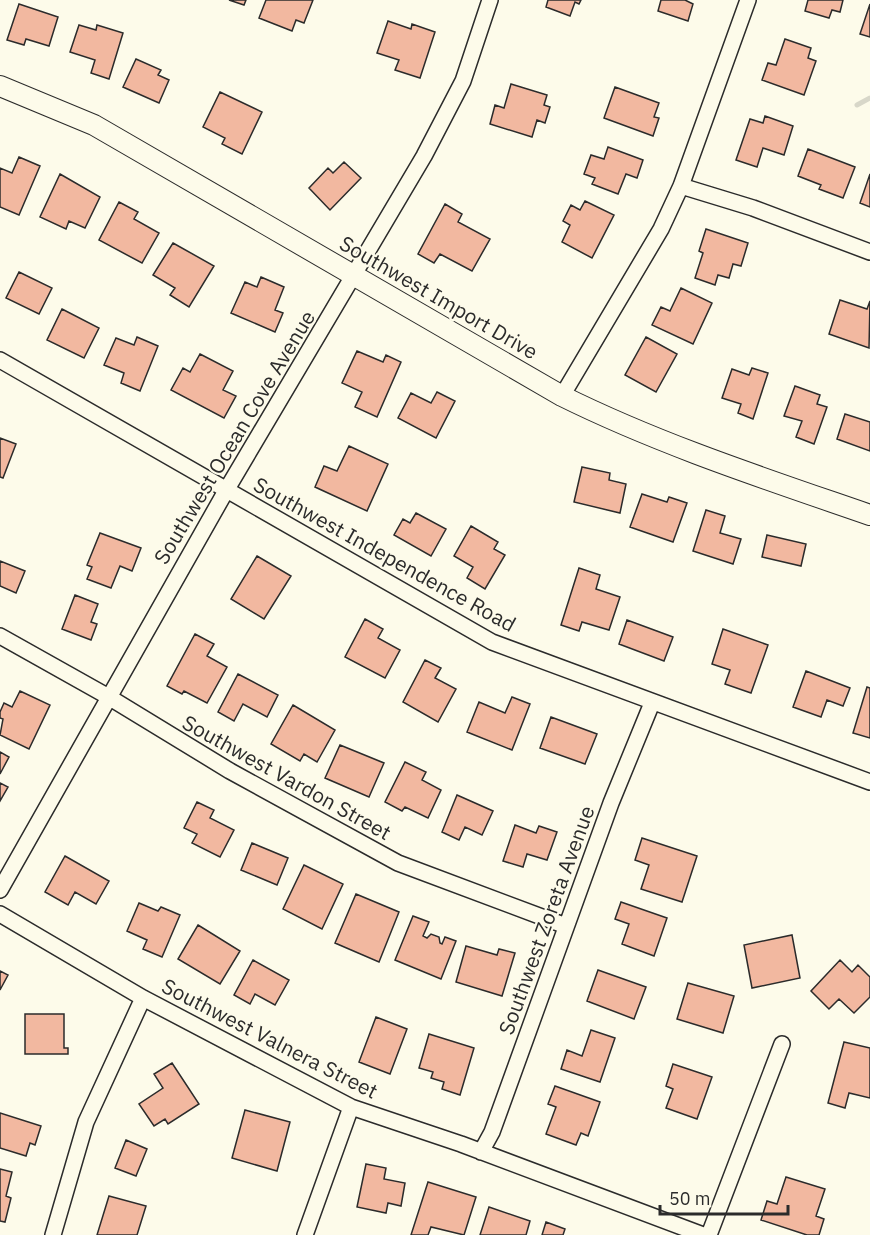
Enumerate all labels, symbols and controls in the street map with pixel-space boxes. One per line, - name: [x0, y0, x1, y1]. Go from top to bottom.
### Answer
- street label: Southwest Import Drive: [335, 229, 543, 365]
- street label: Southwest Ocean Cove Avenue: [147, 305, 321, 569]
- street label: Southwest Independence Road: [249, 470, 521, 638]
- street label: Southwest Vardon Street: [178, 708, 396, 846]
- street label: Southwest Zoreta Avenue: [492, 802, 600, 1038]
- street label: Southwest Valnera Street: [157, 971, 383, 1105]
- scale bar: [660, 1178, 788, 1216]
- text: 50 m: [669, 1187, 711, 1210]

